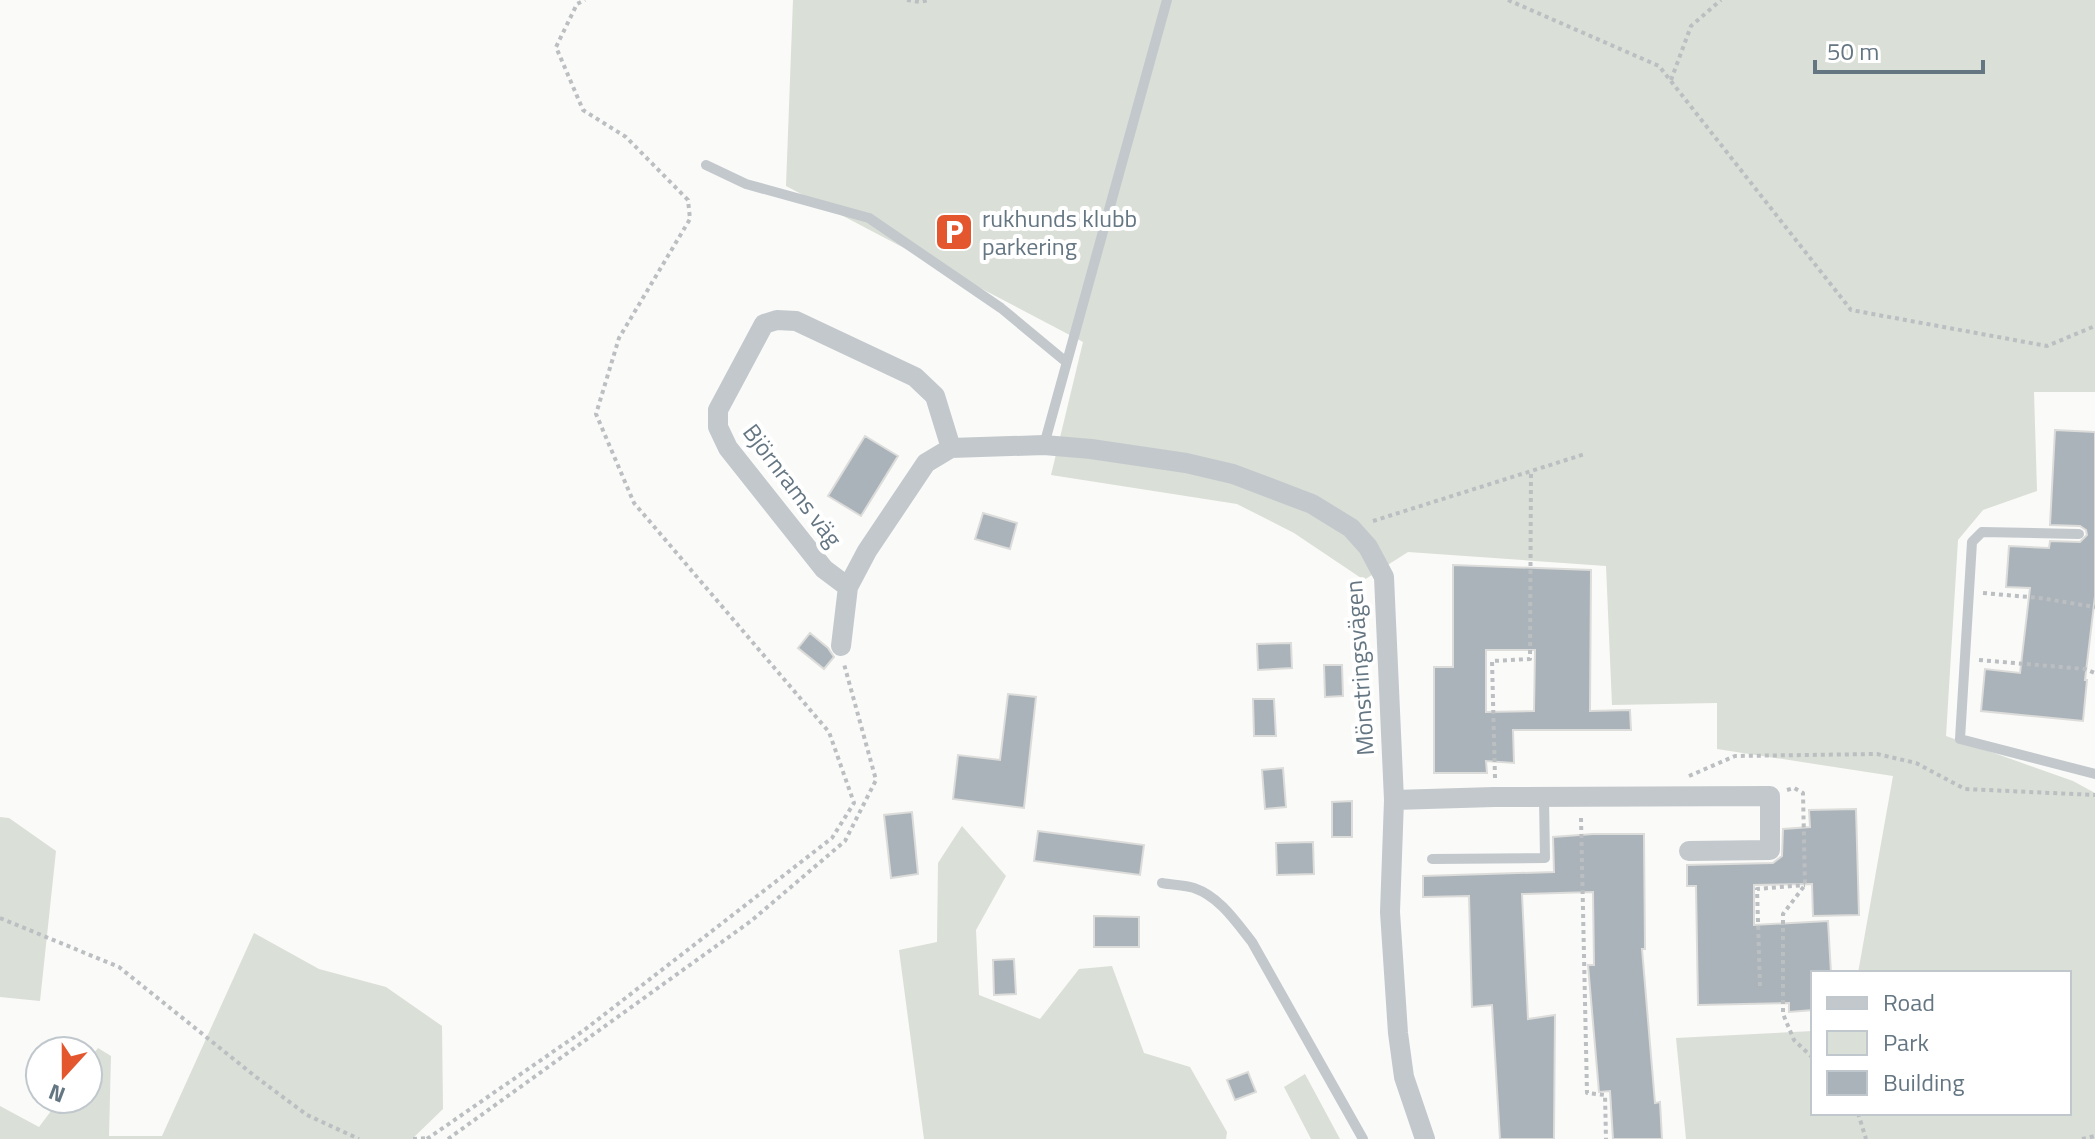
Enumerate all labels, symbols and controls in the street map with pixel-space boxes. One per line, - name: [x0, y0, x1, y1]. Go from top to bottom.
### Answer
- scale bar: [1815, 24, 1983, 74]
- text: 50 m: [1827, 33, 1879, 69]
- place label: rukhunds klubb parkering: [982, 200, 1137, 264]
- parking icon: rukhunds klubb parkering: [933, 211, 975, 253]
- street label: Björnrams väg: [735, 416, 851, 554]
- street label: Mönstringsvägen: [1335, 579, 1383, 757]
- legend: [1811, 971, 2071, 1115]
- text: Road: [1883, 984, 1935, 1020]
- text: Park: [1883, 1024, 1929, 1060]
- north arrow: [24, 1035, 104, 1115]
- text: Building: [1883, 1064, 1965, 1100]
- text: N: [44, 1075, 70, 1112]

